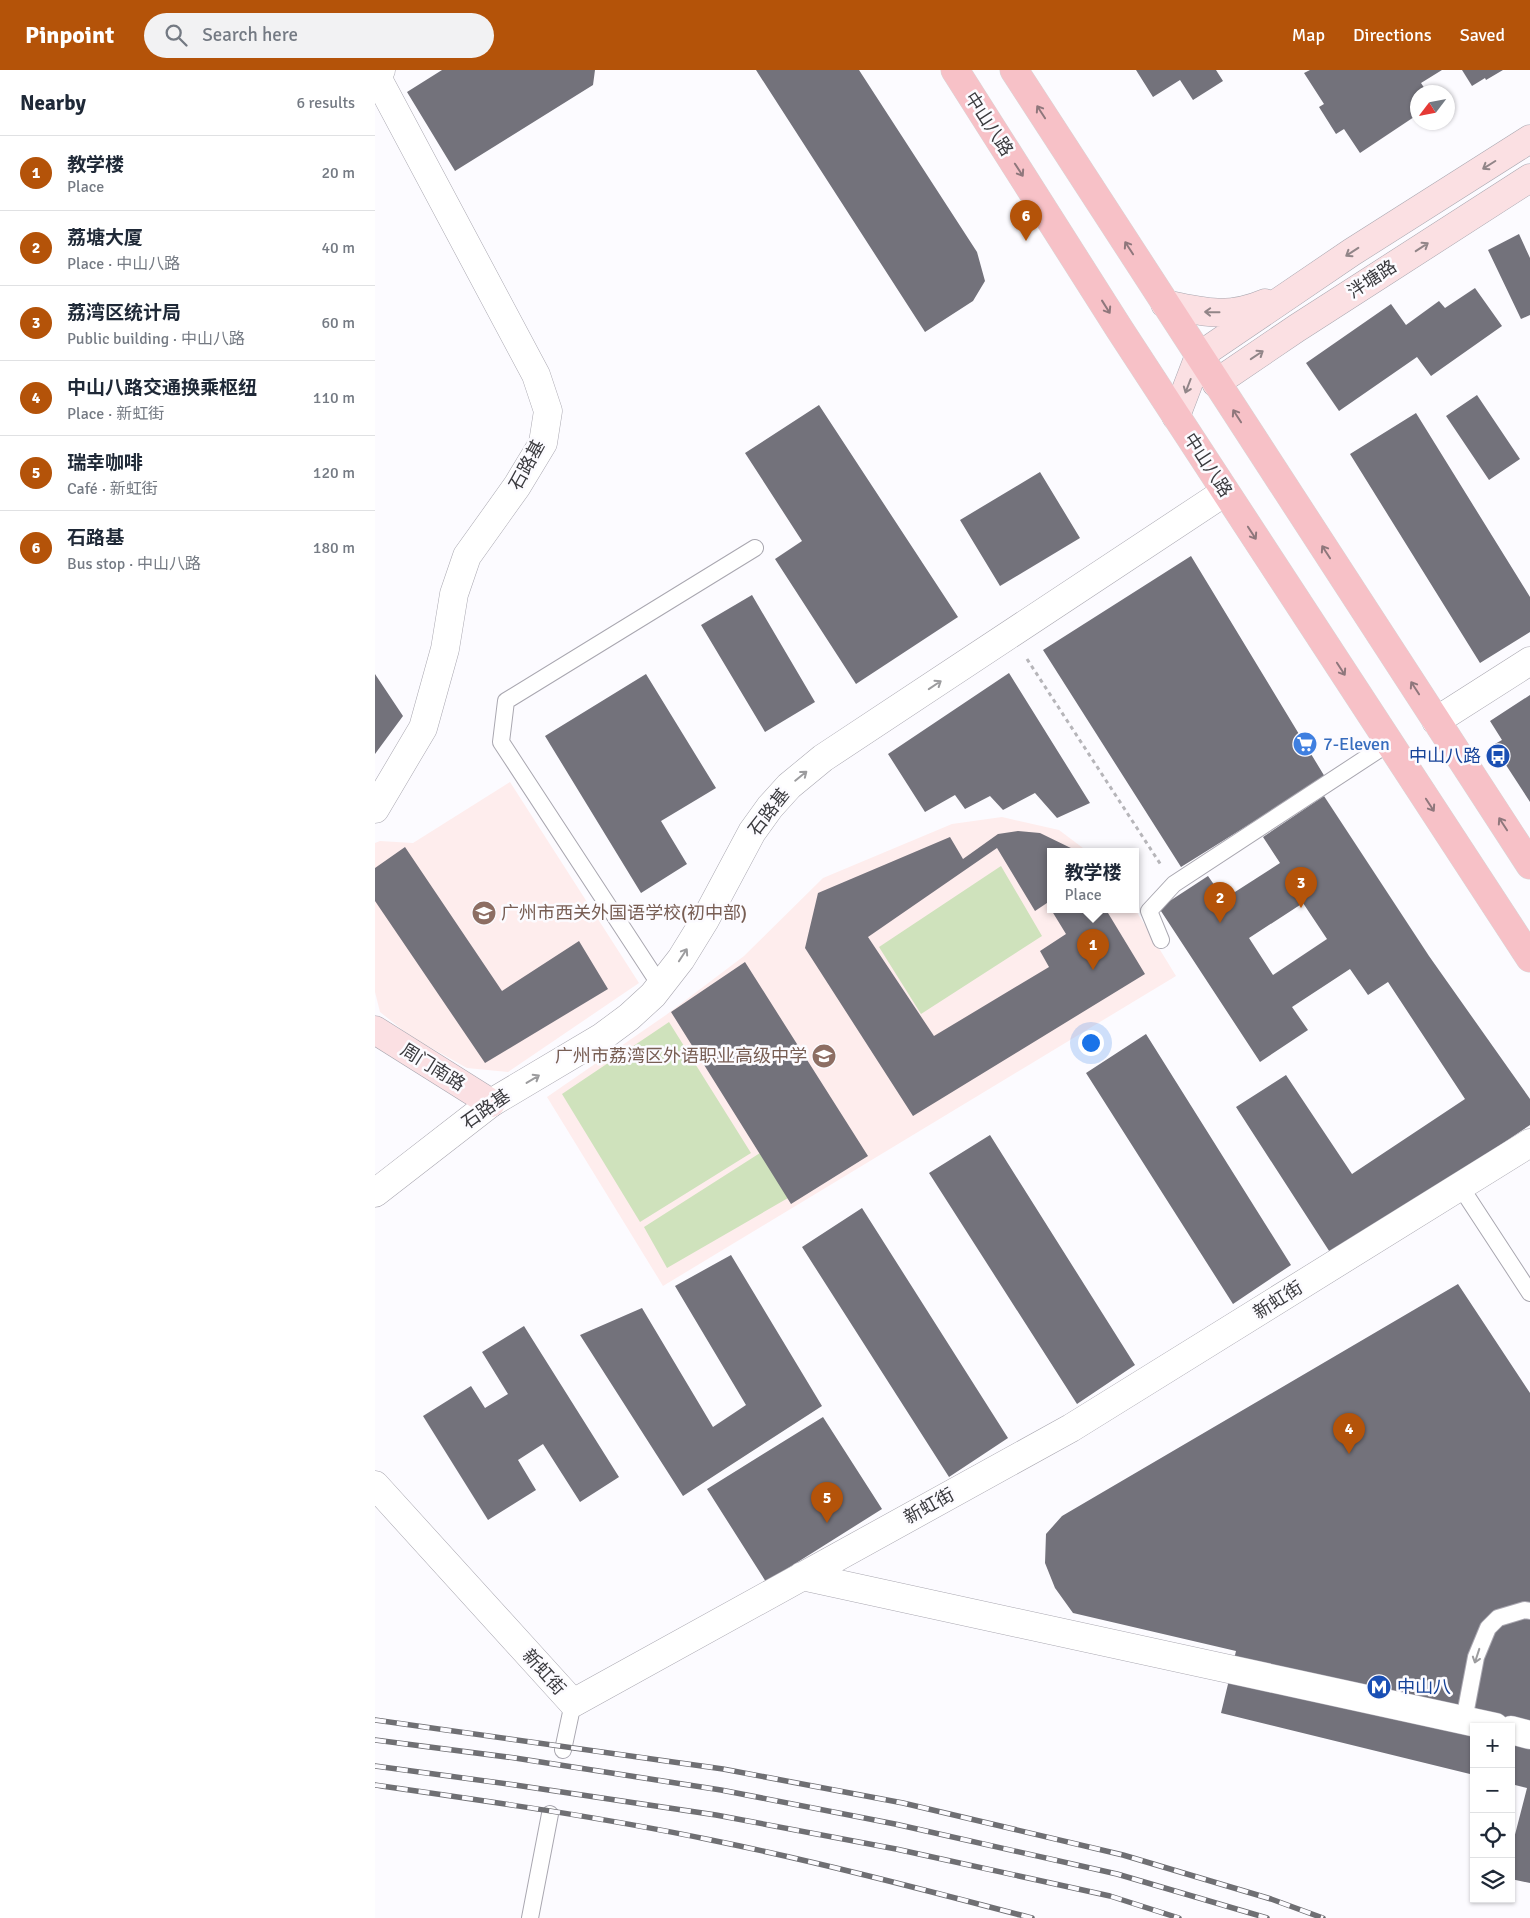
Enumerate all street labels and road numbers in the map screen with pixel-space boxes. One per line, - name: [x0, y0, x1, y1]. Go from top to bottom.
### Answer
- street label: 中山八路: [960, 88, 1018, 160]
- street label: 泮塘路: [1343, 255, 1401, 303]
- street label: 中山八路: [1179, 429, 1237, 501]
- street label: 石路基: [504, 436, 550, 494]
- street label: 石路基: [744, 784, 794, 840]
- street label: 周门南路: [397, 1039, 469, 1095]
- street label: 石路基: [458, 1085, 514, 1133]
- street label: 新虹街: [1249, 1276, 1307, 1324]
- street label: 新虹街: [900, 1483, 958, 1529]
- street label: 新虹街: [518, 1645, 570, 1699]

